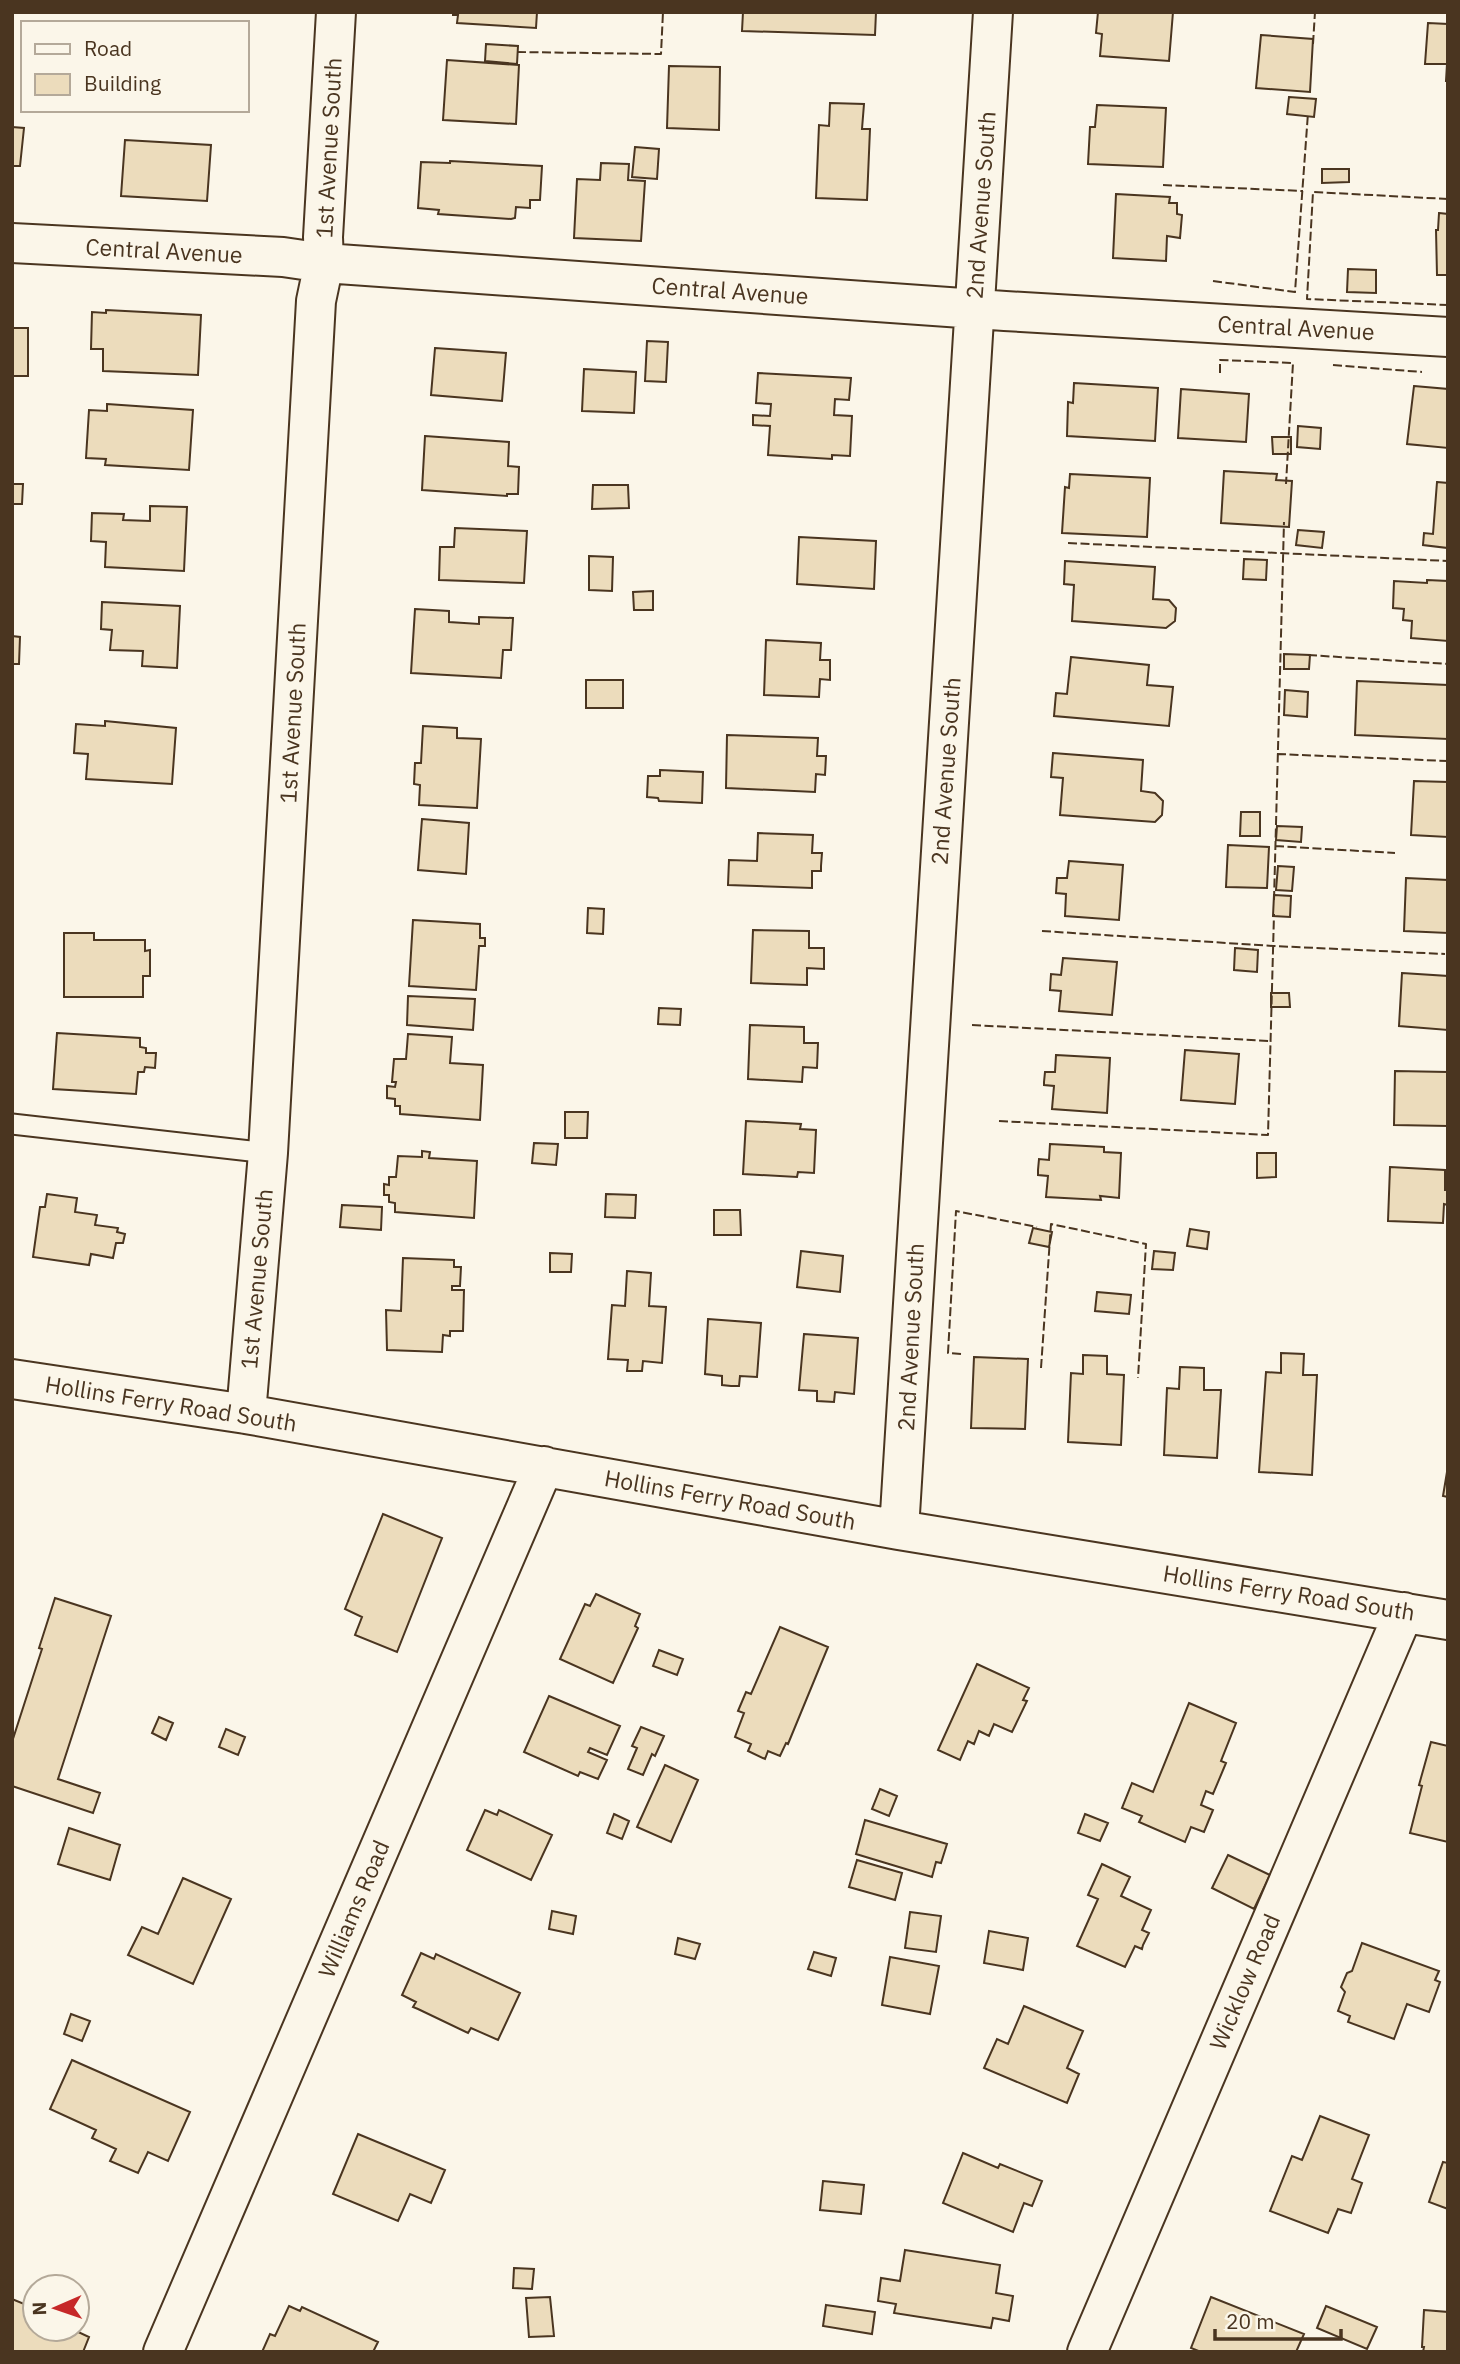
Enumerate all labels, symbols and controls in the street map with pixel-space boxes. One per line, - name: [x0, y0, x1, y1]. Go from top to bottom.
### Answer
- legend: [21, 21, 248, 112]
- text: Road: [84, 34, 132, 62]
- street label: 1st Avenue South: [308, 57, 348, 239]
- text: Building: [84, 69, 161, 97]
- street label: 2nd Avenue South: [958, 110, 1002, 300]
- street label: Central Avenue: [85, 231, 243, 269]
- street label: Central Avenue: [651, 270, 810, 310]
- street label: Central Avenue: [1217, 308, 1375, 346]
- street label: 1st Avenue South: [272, 622, 312, 804]
- street label: 2nd Avenue South: [923, 676, 967, 866]
- street label: 1st Avenue South: [233, 1187, 279, 1370]
- street label: 2nd Avenue South: [890, 1242, 930, 1432]
- street label: Hollins Ferry Road South: [43, 1368, 299, 1438]
- street label: Hollins Ferry Road South: [602, 1462, 858, 1536]
- street label: Hollins Ferry Road South: [1161, 1557, 1417, 1627]
- street label: Williams Road: [311, 1835, 395, 1982]
- street label: Wicklow Road: [1202, 1909, 1286, 2054]
- north arrow: [21, 2273, 91, 2343]
- scale bar: [1215, 2298, 1341, 2342]
- text: N: [27, 2301, 51, 2316]
- text: 20 m: [1226, 2307, 1275, 2335]

